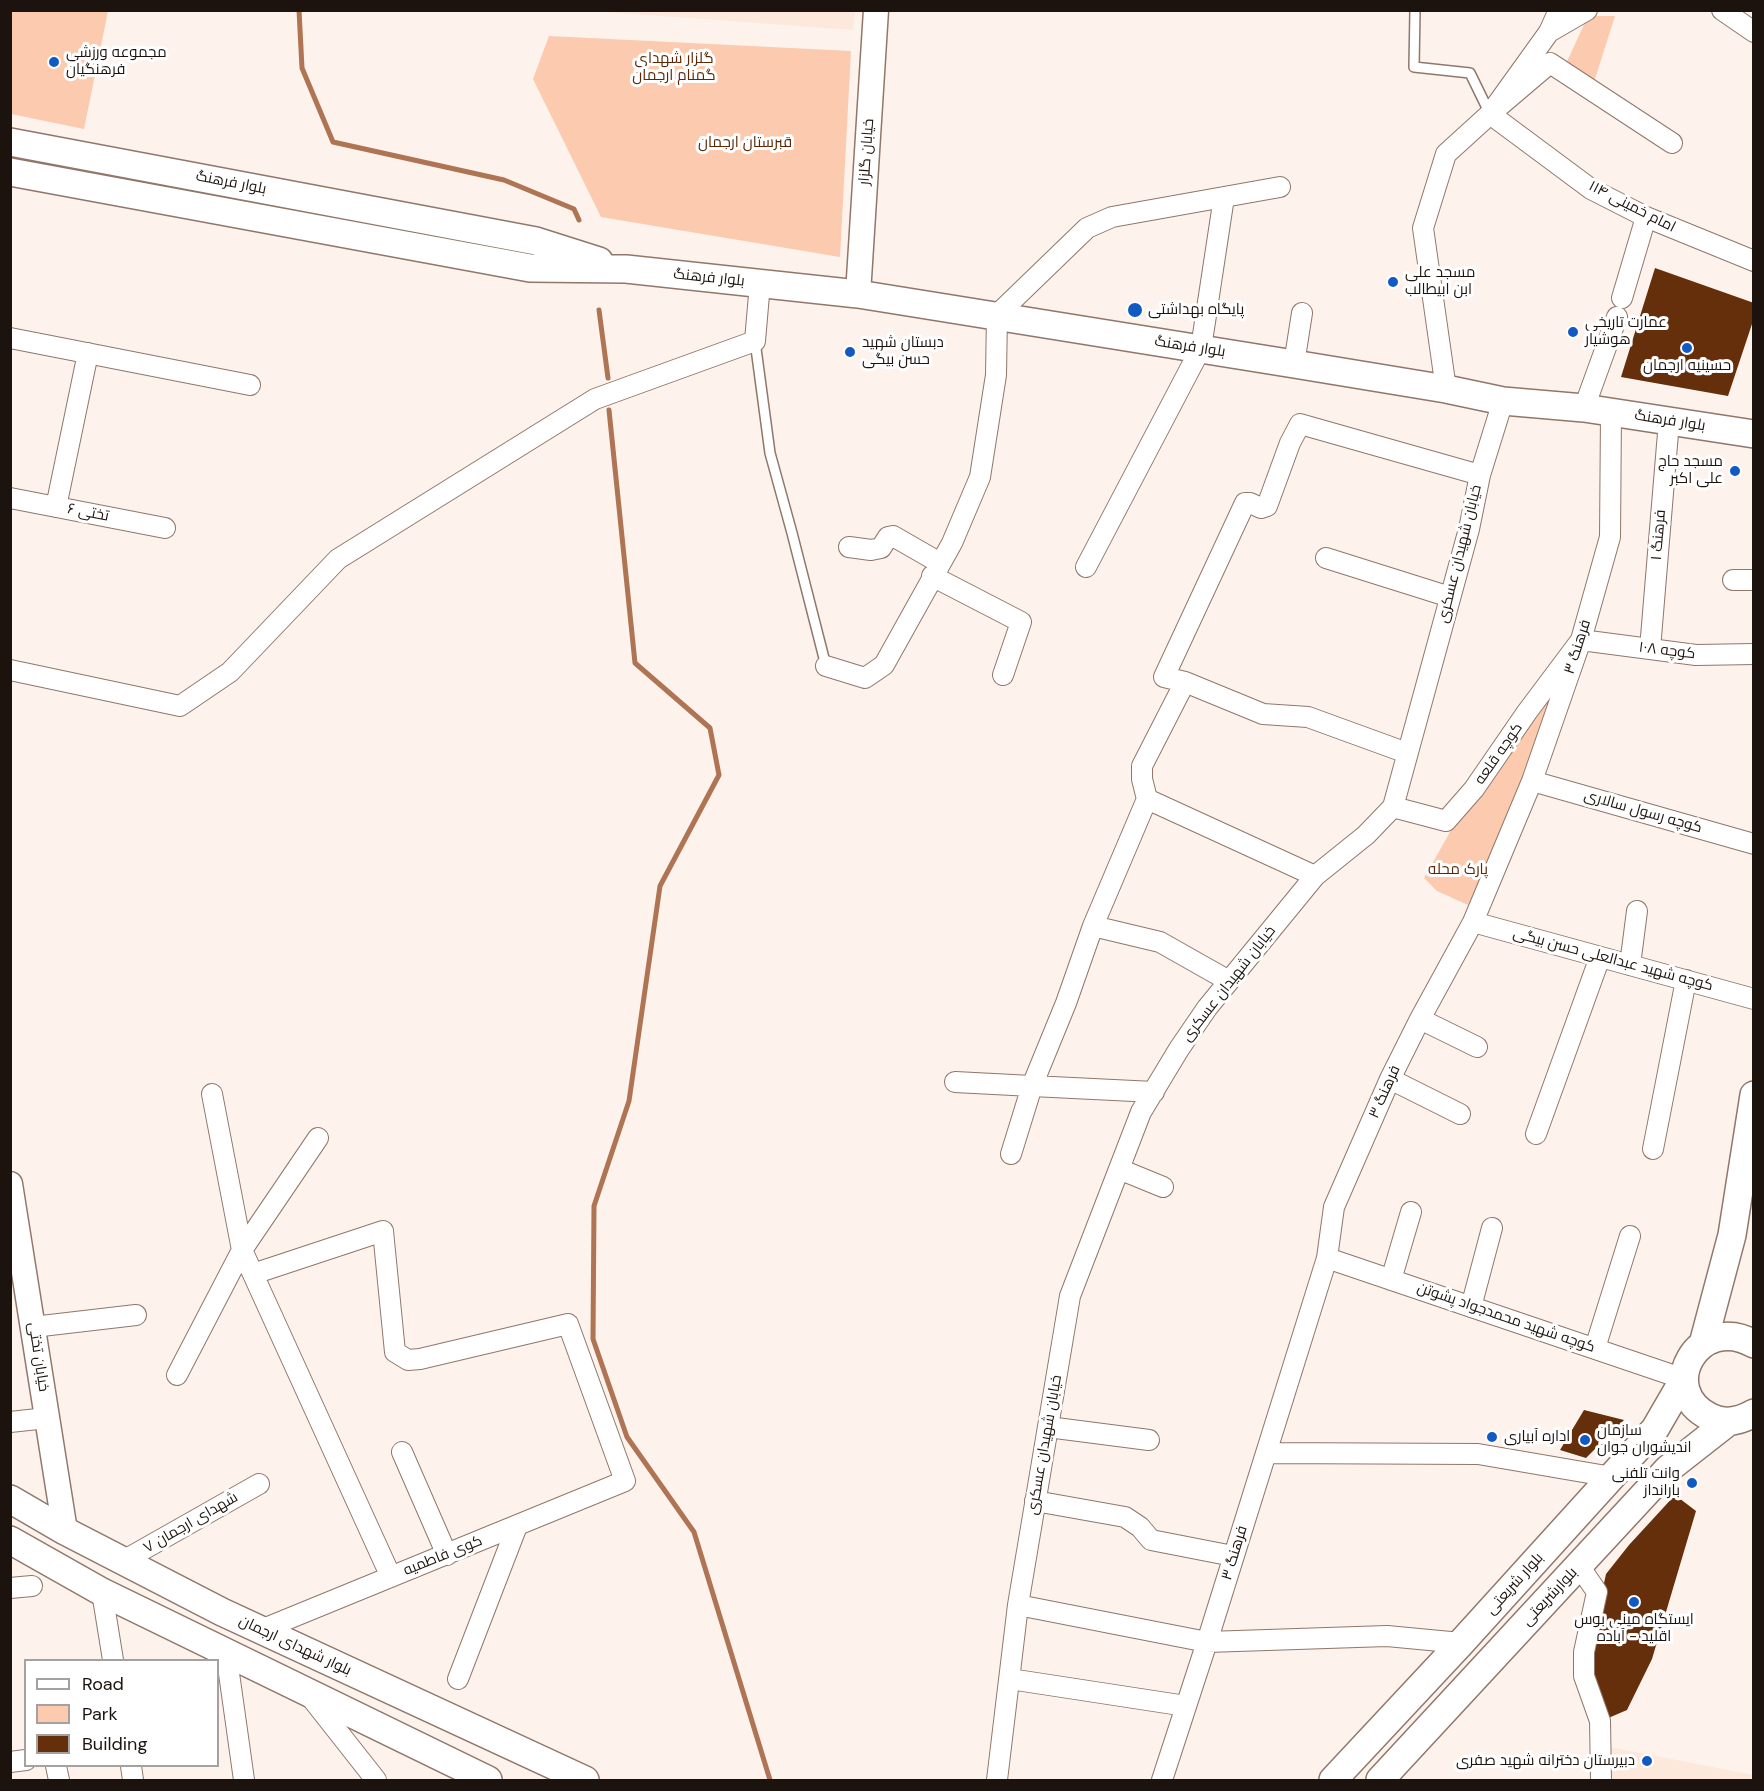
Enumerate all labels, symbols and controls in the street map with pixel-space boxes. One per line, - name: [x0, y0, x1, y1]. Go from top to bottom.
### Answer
- place label: مجموعه ورزشی فرهنگیان: [66, 44, 167, 79]
- park label: گلزار شهدای گمنام ارجمان: [632, 50, 716, 85]
- marker: مجموعه ورزشی فرهنگیان: [47, 55, 61, 69]
- street label: خیابان گلزار: [856, 118, 878, 186]
- park label: قبرستان ارجمان: [698, 134, 792, 152]
- street label: بلوار فرهنگ: [194, 167, 268, 199]
- street label: امام خمینی ۱۱۴: [1585, 177, 1679, 237]
- place label: مسجد علی ابن ابیطالب: [1405, 264, 1475, 299]
- street label: بلوار فرهنگ: [673, 265, 745, 291]
- marker: مسجد علی ابن ابیطالب: [1386, 275, 1400, 289]
- marker: پایگاه بهداشتی: [1126, 301, 1144, 319]
- place label: پایگاه بهداشتی: [1148, 301, 1244, 319]
- place label: عمارت تاریخی هوشیار: [1585, 314, 1667, 349]
- marker: عمارت تاریخی هوشیار: [1566, 325, 1580, 339]
- street label: بلوار فرهنگ: [1153, 333, 1227, 361]
- place label: دبستان شهید حسن بیگی: [862, 334, 944, 369]
- marker: حسینیه ارجمان: [1680, 341, 1694, 355]
- marker: دبستان شهید حسن بیگی: [843, 345, 857, 359]
- place label: حسینیه ارجمان: [1643, 357, 1731, 375]
- street label: بلوار فرهنگ: [1633, 407, 1707, 435]
- place label: مسجد حاج علی اکبر: [1658, 453, 1723, 488]
- marker: مسجد حاج علی اکبر: [1728, 464, 1742, 478]
- street label: خیابان شهیدان عسکری: [1434, 483, 1486, 625]
- street label: تختی ۶: [66, 500, 110, 526]
- street label: فرهنگ ۱: [1648, 509, 1670, 561]
- street label: فرهنگ ۳: [1561, 617, 1595, 677]
- street label: کوچه ۱۰۸: [1638, 639, 1696, 663]
- street label: کوچه قلعه: [1471, 720, 1527, 788]
- street label: کوچه رسول سالاری: [1582, 787, 1704, 837]
- park label: پارک محله: [1428, 861, 1488, 879]
- street label: خیابان شهیدان عسکری: [1178, 923, 1280, 1045]
- street label: کوچه شهید عبدالعلی حسن بیگی: [1511, 925, 1715, 995]
- street label: فرهنگ ۳: [1365, 1063, 1405, 1121]
- street label: کوچه شهید محمدجواد پشوتن: [1415, 1279, 1597, 1357]
- street label: خیابان تختی: [24, 1321, 52, 1393]
- street label: خیابان شهیدان عسکری: [1024, 1374, 1066, 1516]
- place label: سازمان اندیشوران جوان: [1597, 1422, 1692, 1457]
- place label: اداره آبیاری: [1504, 1428, 1570, 1446]
- marker: اداره آبیاری: [1485, 1430, 1499, 1444]
- marker: سازمان اندیشوران جوان: [1578, 1433, 1592, 1447]
- place label: وانت تلفنی بارانداز: [1612, 1465, 1680, 1500]
- marker: وانت تلفنی بارانداز: [1685, 1476, 1699, 1490]
- street label: شهدای ارجمان ۷: [141, 1489, 241, 1557]
- street label: فرهنگ ۳: [1218, 1523, 1252, 1583]
- street label: کوی فاطمیه: [401, 1532, 485, 1580]
- street label: بلوار شریعتی: [1483, 1549, 1547, 1619]
- street label: بلوارشریعتی: [1518, 1564, 1582, 1630]
- marker: ایستگاه مینی بوس اقلید - آباده: [1627, 1595, 1641, 1609]
- place label: ایستگاه مینی بوس اقلید - آباده: [1574, 1611, 1694, 1646]
- street label: بلوار شهدای ارجمان: [236, 1612, 354, 1680]
- legend: [24, 1659, 219, 1767]
- text: Road: [82, 1672, 124, 1696]
- text: Park: [82, 1702, 118, 1726]
- text: Building: [82, 1732, 147, 1756]
- place label: دبیرستان دخترانه شهید صفری: [1456, 1752, 1635, 1770]
- marker: دبیرستان دخترانه شهید صفری: [1640, 1754, 1654, 1768]

